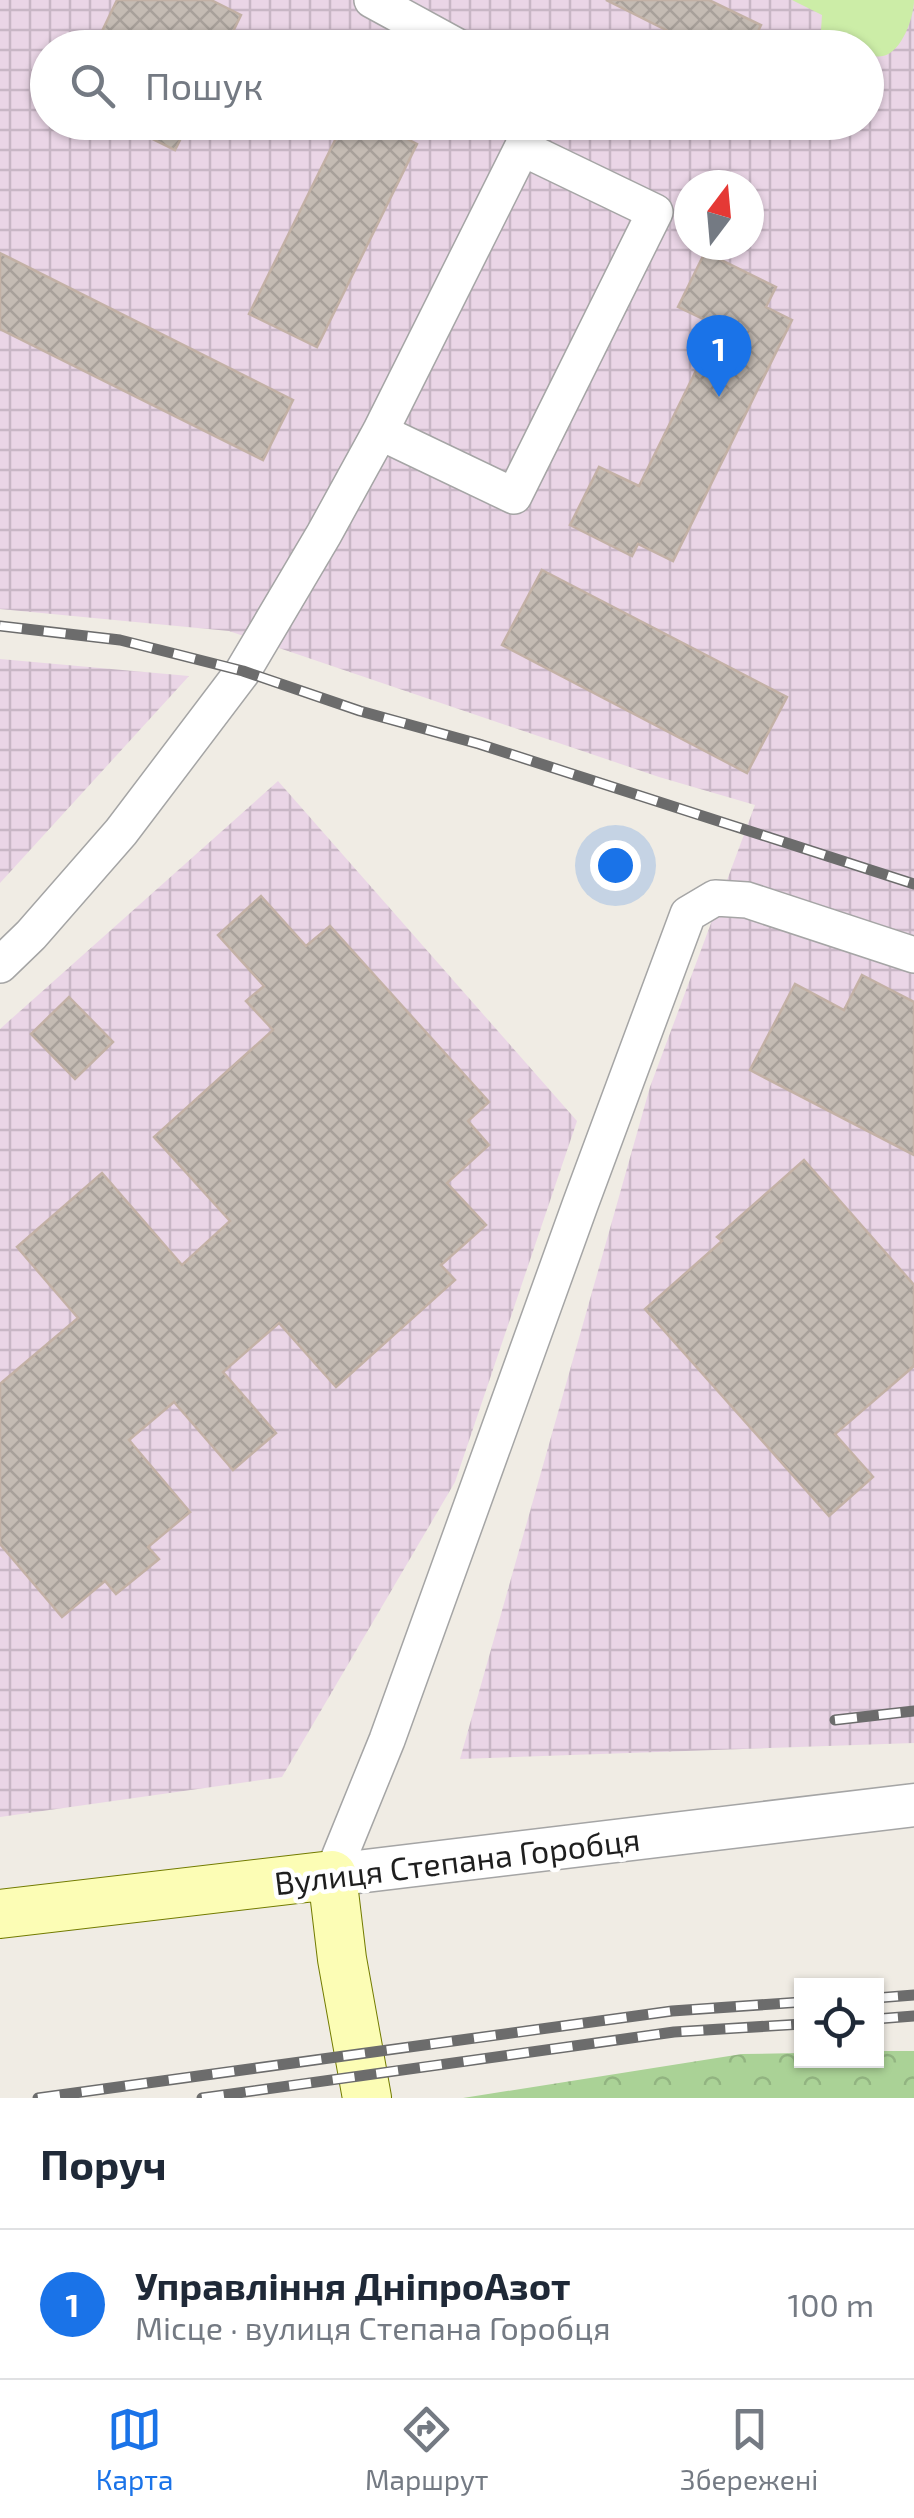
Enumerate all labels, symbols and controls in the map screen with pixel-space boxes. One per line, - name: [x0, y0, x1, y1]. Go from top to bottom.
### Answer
- search box: [30, 30, 884, 140]
- icon: search: [65, 58, 120, 113]
- text: Пошук: [145, 62, 263, 108]
- north arrow: [674, 170, 764, 260]
- pin: 1: [686, 314, 752, 397]
- your location: [590, 840, 641, 891]
- street label: Вулиця Степана Горобця: [272, 1819, 642, 1902]
- map controls: [794, 1978, 884, 2068]
- button: locate: [794, 1978, 884, 2068]
- text: Поруч: [40, 2138, 167, 2188]
- text: Управління ДніпроАзот: [135, 2262, 571, 2308]
- text: 1: [66, 2285, 79, 2323]
- text: 100 m: [788, 2285, 874, 2323]
- text: Місце · вулиця Степана Горобця: [135, 2308, 611, 2346]
- tab: Карта: [96, 2402, 173, 2496]
- tab: Маршрут: [365, 2402, 489, 2496]
- tab: Збережені: [680, 2402, 818, 2496]

